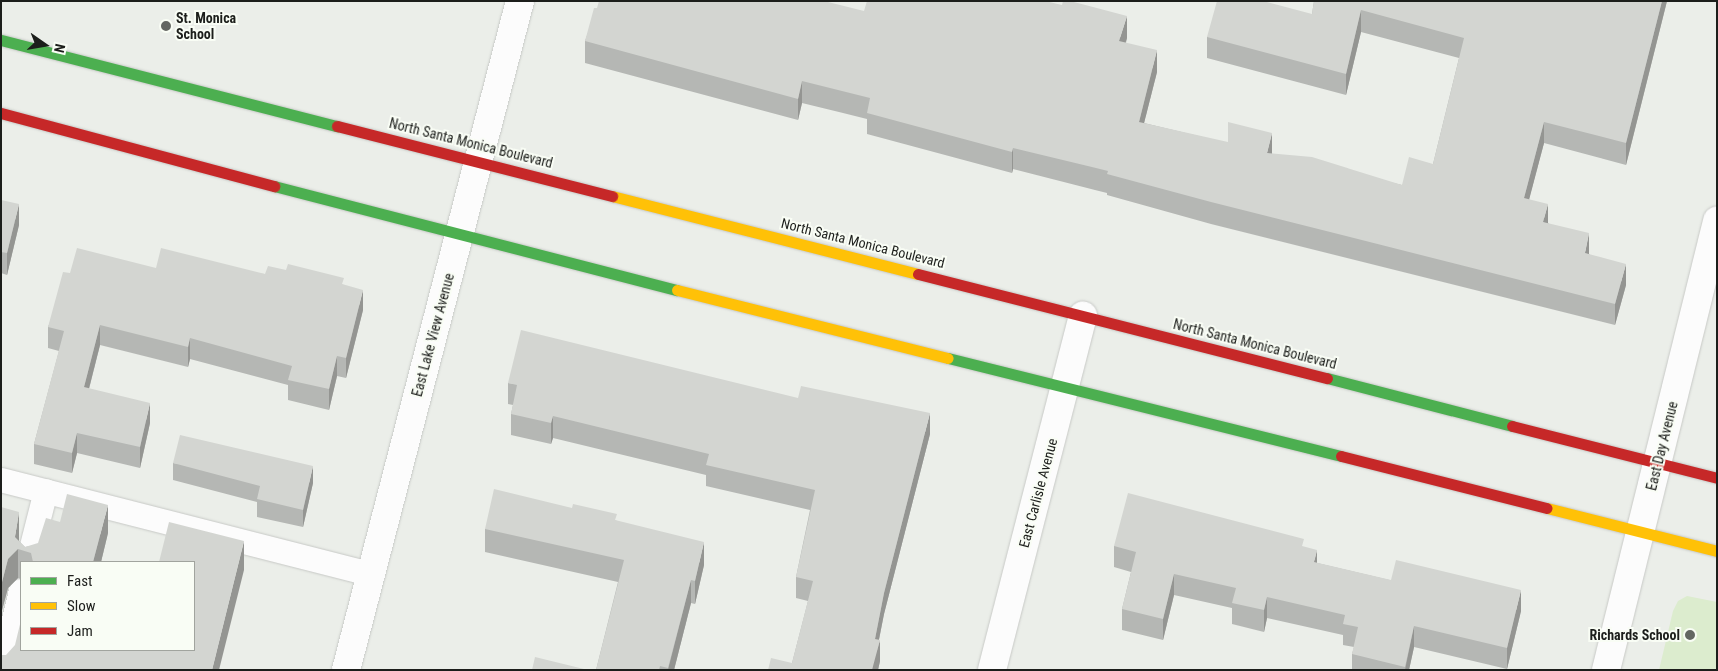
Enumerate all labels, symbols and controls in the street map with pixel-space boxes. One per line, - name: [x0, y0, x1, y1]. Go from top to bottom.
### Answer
- place label: St. Monica School: [176, 10, 236, 42]
- north arrow: [20, 20, 70, 70]
- marker: St. Monica School: [160, 20, 172, 32]
- text: N: [51, 42, 68, 54]
- street label: North Santa Monica Boulevard: [387, 115, 555, 171]
- street label: North Santa Monica Boulevard: [779, 215, 947, 271]
- street label: East Lake View Avenue: [408, 272, 458, 398]
- street label: North Santa Monica Boulevard: [1171, 316, 1339, 372]
- street label: East Day Avenue: [1643, 400, 1681, 492]
- street label: East Carlisle Avenue: [1015, 437, 1061, 549]
- legend: [20, 561, 195, 651]
- text: Fast: [67, 572, 92, 590]
- text: Slow: [67, 597, 96, 615]
- text: Jam: [67, 622, 93, 640]
- place label: Richards School: [1589, 627, 1680, 643]
- marker: Richards School: [1684, 629, 1696, 641]

